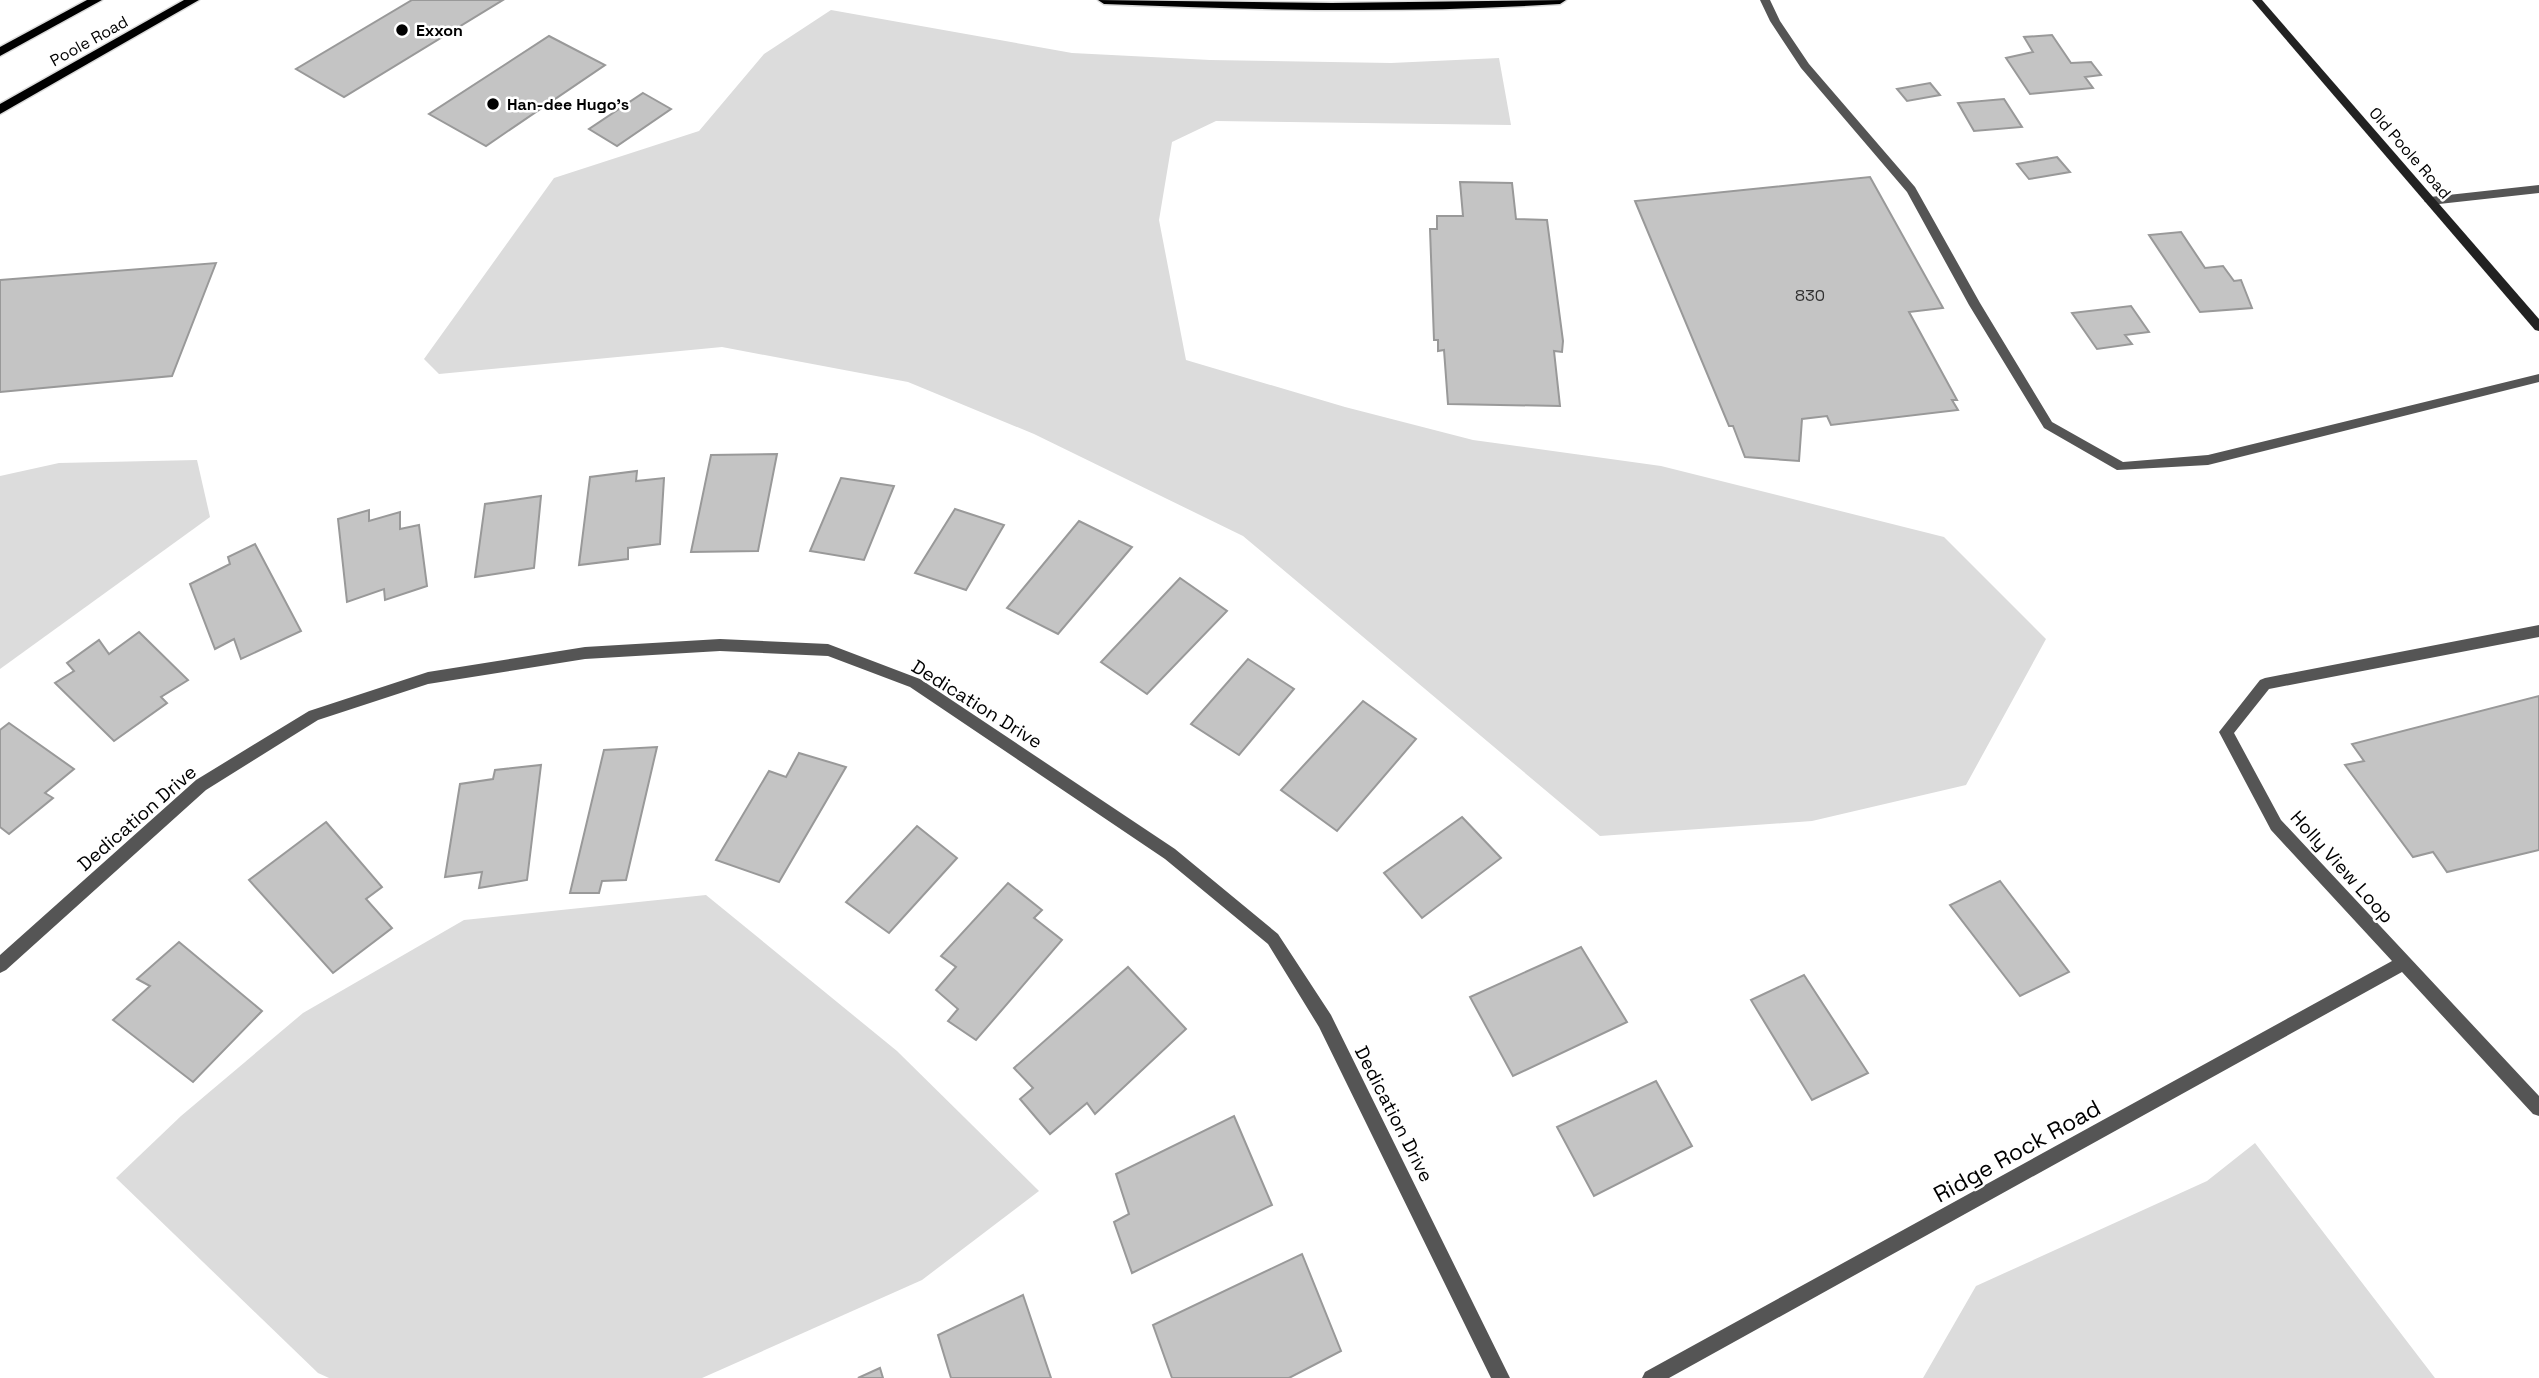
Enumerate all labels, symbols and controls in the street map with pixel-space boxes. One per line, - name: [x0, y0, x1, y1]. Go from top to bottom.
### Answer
- street label: Poole Road: [46, 11, 132, 71]
- place label: Exxon: [416, 20, 463, 41]
- marker: Exxon: [394, 22, 410, 38]
- place label: Han-dee Hugo's: [507, 94, 629, 115]
- marker: Han-dee Hugo's: [485, 96, 501, 112]
- street label: Old Poole Road: [2364, 103, 2456, 203]
- house number: 830: [1795, 285, 1825, 306]
- street label: Dedication Drive: [907, 654, 1047, 754]
- street label: Dedication Drive: [72, 759, 202, 877]
- street label: Holly View Loop: [2285, 805, 2399, 929]
- street label: Dedication Drive: [1349, 1042, 1439, 1186]
- street label: Ridge Rock Road: [1928, 1093, 2106, 1209]

